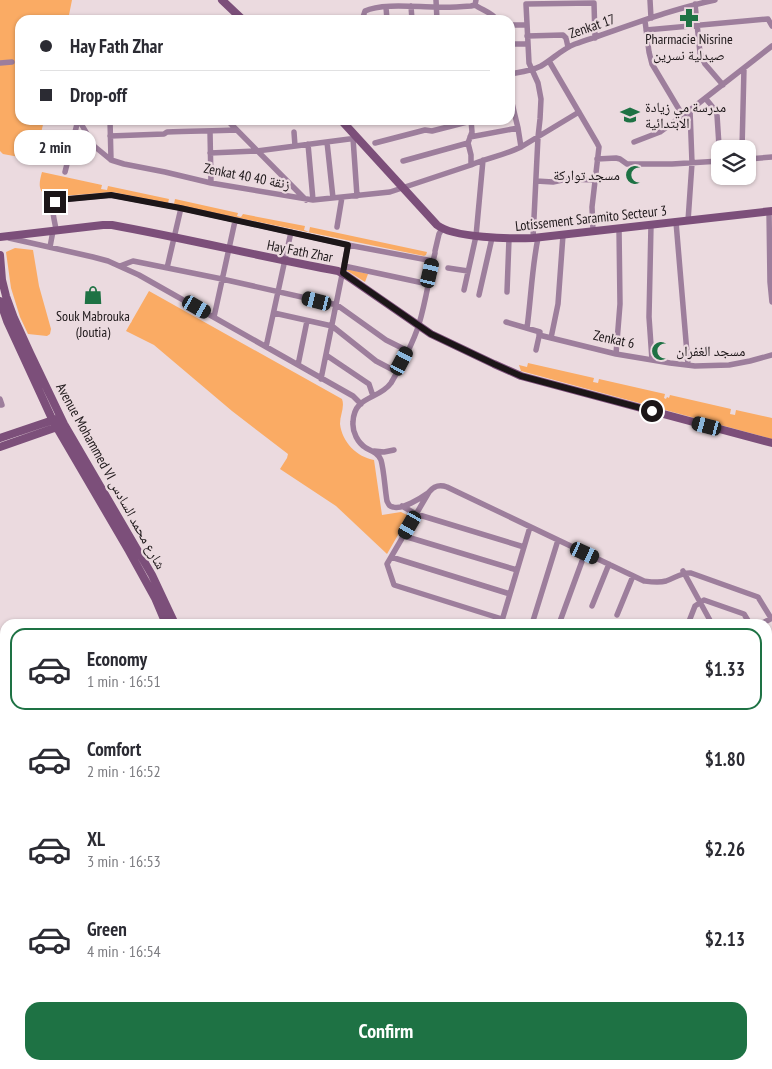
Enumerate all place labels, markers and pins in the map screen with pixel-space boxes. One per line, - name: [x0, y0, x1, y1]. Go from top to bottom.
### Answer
- pharmacy icon: Pharmacie Nisrine صيدلية نسرين: [678, 7, 700, 29]
- place label: Pharmacie Nisrine صيدلية نسرين: [645, 30, 733, 64]
- place label: مدرسة مي زيادة الابتدائية: [645, 98, 726, 132]
- school or university icon: مدرسة مي زيادة الابتدائية: [619, 104, 641, 126]
- mosque icon: مسجد تواركة: [624, 164, 646, 186]
- place label: مسجد تواركة: [553, 166, 620, 184]
- shop icon: Souk Mabrouka (Joutia): [82, 284, 104, 306]
- place label: Souk Mabrouka (Joutia): [56, 307, 130, 341]
- mosque icon: مسجد الغفران: [650, 340, 672, 362]
- place label: مسجد الغفران: [676, 342, 745, 360]

